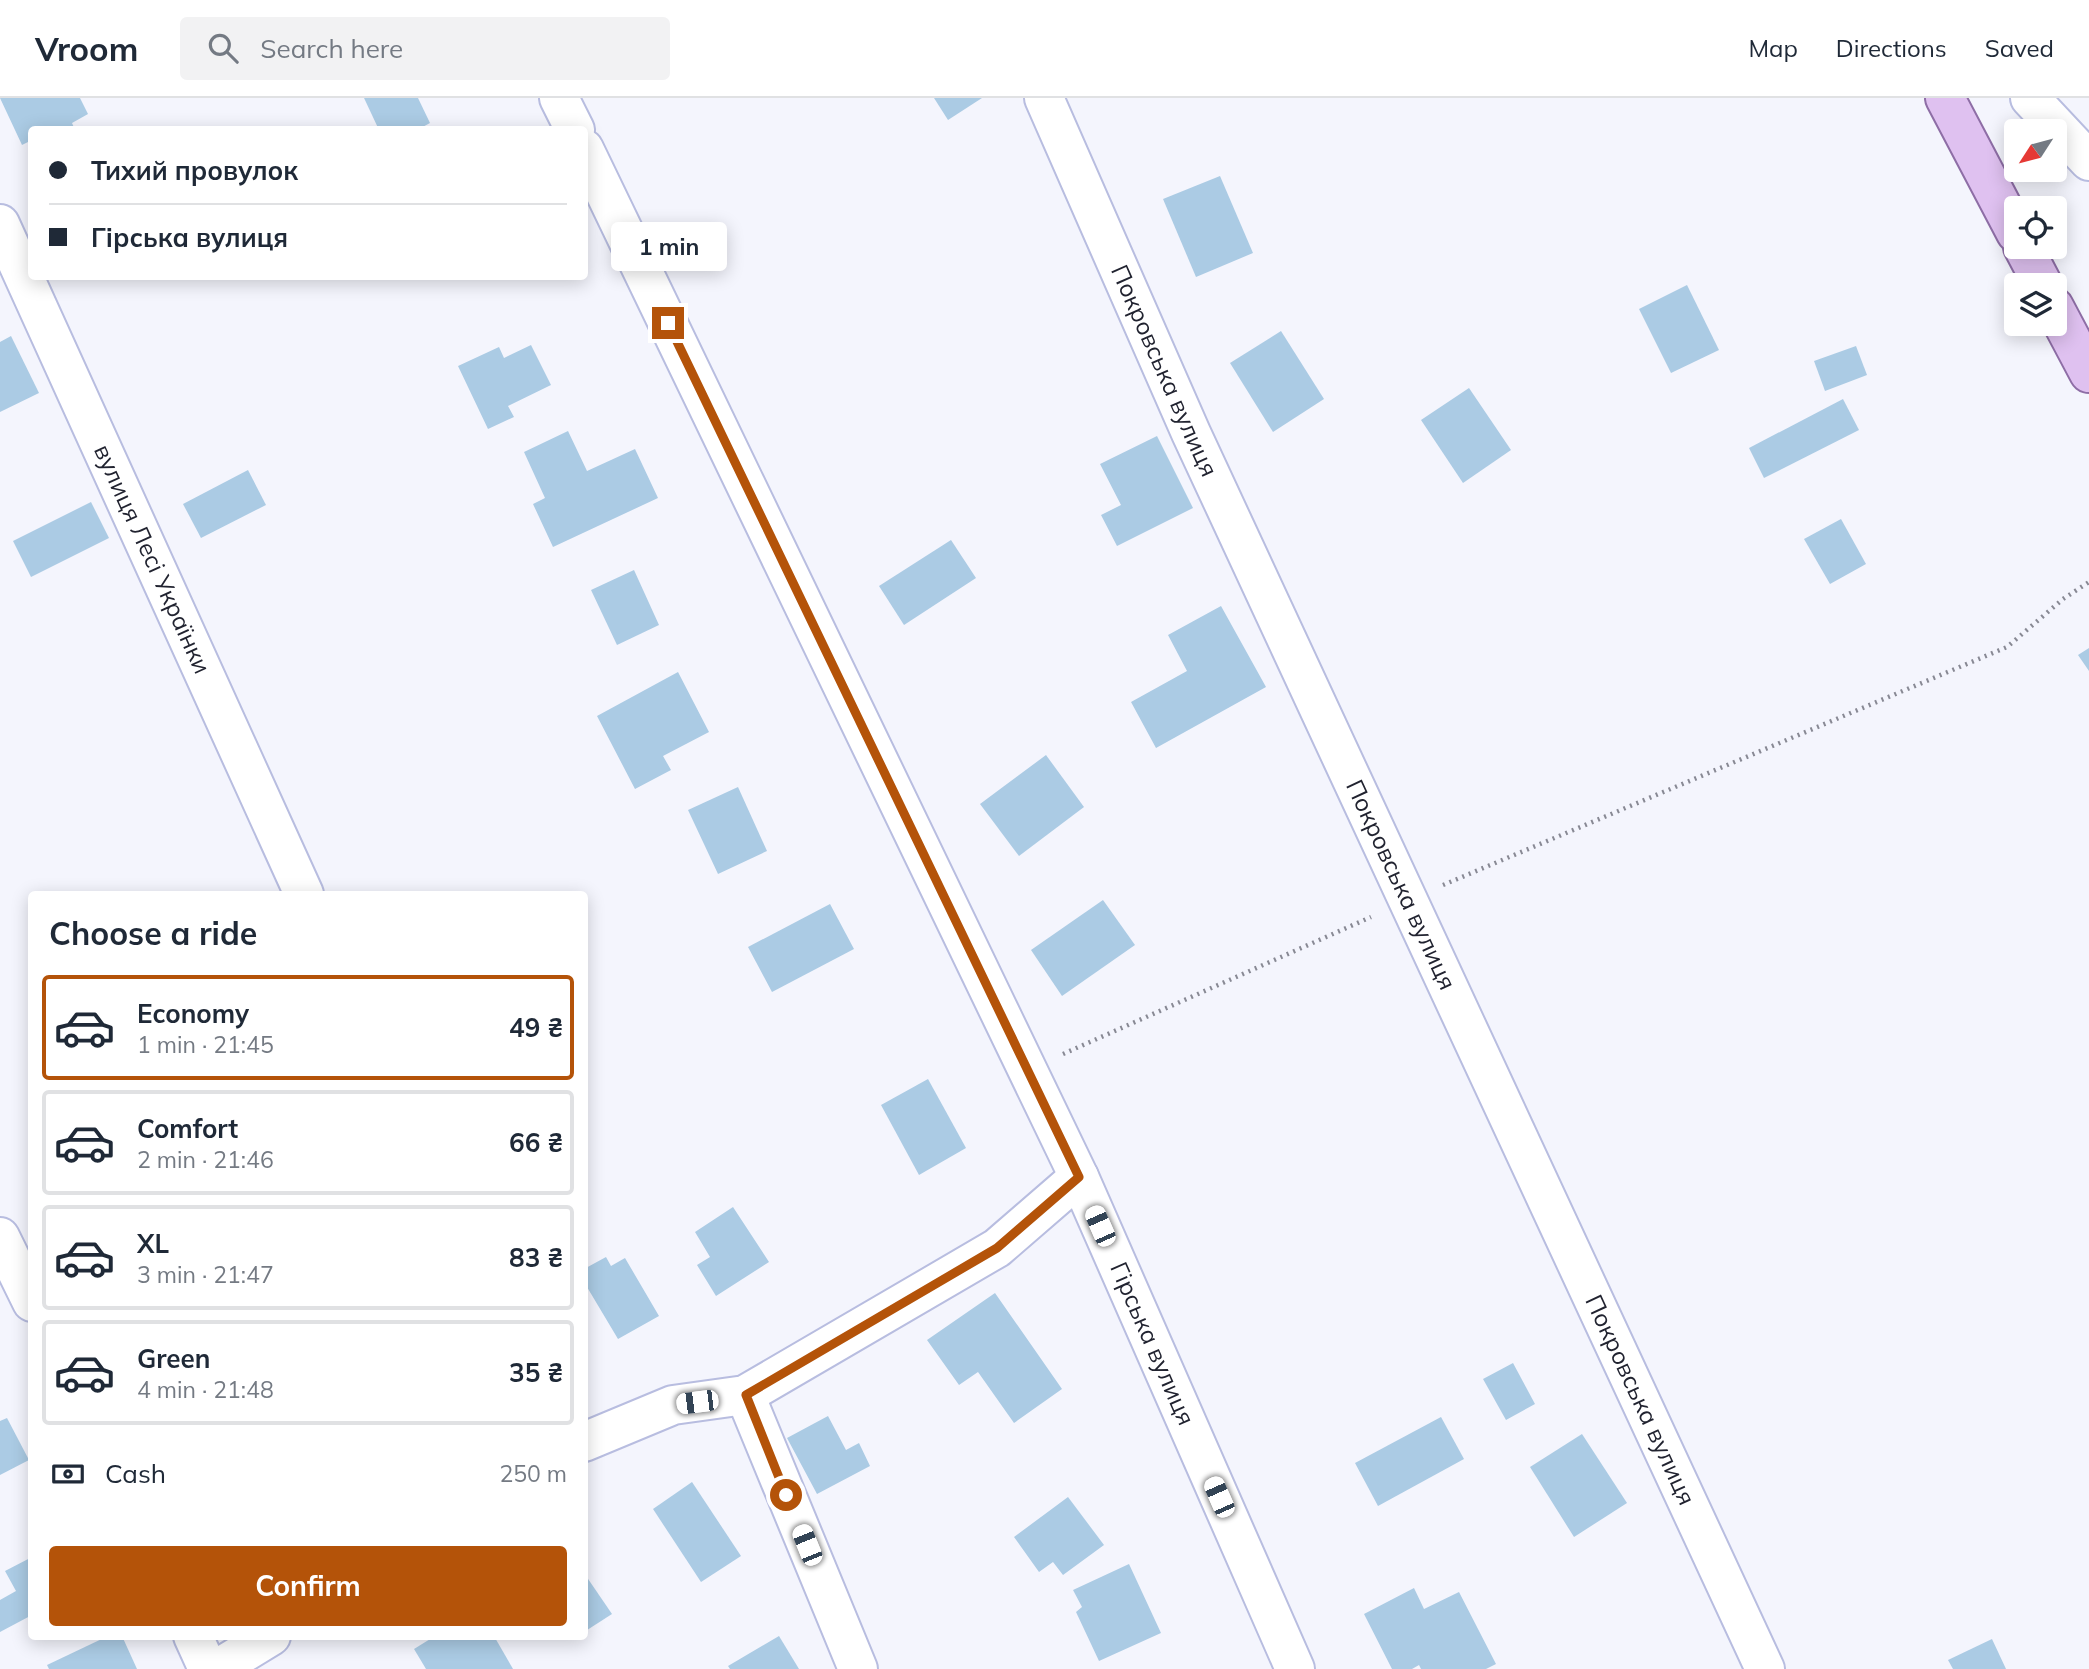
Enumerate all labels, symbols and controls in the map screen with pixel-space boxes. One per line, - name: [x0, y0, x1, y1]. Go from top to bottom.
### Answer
- search box: [180, 17, 670, 80]
- text: Vroom: [35, 28, 138, 69]
- icon: search: [204, 29, 242, 67]
- text: Search here: [260, 32, 403, 65]
- text: Map: [1748, 33, 1798, 63]
- text: Directions: [1836, 33, 1947, 63]
- text: Saved: [1985, 33, 2054, 63]
- north arrow: [2004, 119, 2067, 182]
- map controls: [2004, 119, 2067, 336]
- text: Тихий провулок: [91, 154, 298, 187]
- button: locate: [2004, 196, 2067, 259]
- text: Гірська вулиця: [91, 221, 288, 254]
- callout: 1 min: [610, 222, 726, 271]
- text: 1 min: [639, 232, 699, 261]
- street label: Покровська вулиця: [1105, 260, 1225, 481]
- button: layers: [2004, 273, 2067, 336]
- route end: [652, 307, 684, 339]
- street label: вулиця Лесі Українки: [88, 439, 218, 678]
- street label: Покровська вулиця: [1340, 775, 1463, 994]
- text: Choose a ride: [49, 913, 257, 953]
- icon: car: [53, 996, 116, 1059]
- text: Economy: [137, 997, 249, 1030]
- text: 49 ₴: [509, 1011, 563, 1044]
- text: 1 min · 21:45: [137, 1030, 274, 1059]
- icon: car: [53, 1111, 116, 1174]
- text: Comfort: [137, 1112, 238, 1145]
- text: 66 ₴: [509, 1126, 563, 1159]
- text: 2 min · 21:46: [137, 1145, 274, 1174]
- car: [1082, 1203, 1119, 1249]
- icon: car: [53, 1226, 116, 1289]
- text: XL: [137, 1227, 169, 1260]
- text: 83 ₴: [509, 1241, 563, 1274]
- street label: Гірська вулиця: [1104, 1257, 1202, 1429]
- text: 3 min · 21:47: [137, 1260, 274, 1289]
- street label: Покровська вулиця: [1579, 1290, 1703, 1509]
- icon: car: [53, 1341, 116, 1404]
- text: Green: [137, 1342, 210, 1375]
- text: 35 ₴: [509, 1356, 563, 1389]
- text: 4 min · 21:48: [137, 1375, 274, 1404]
- car: [675, 1389, 720, 1415]
- icon: cash: [49, 1455, 87, 1493]
- text: Cash: [105, 1457, 166, 1490]
- text: 250 m: [499, 1459, 567, 1488]
- car: [1201, 1474, 1238, 1520]
- route start: [770, 1479, 802, 1511]
- car: [790, 1522, 825, 1568]
- button: Confirm: [49, 1546, 567, 1626]

